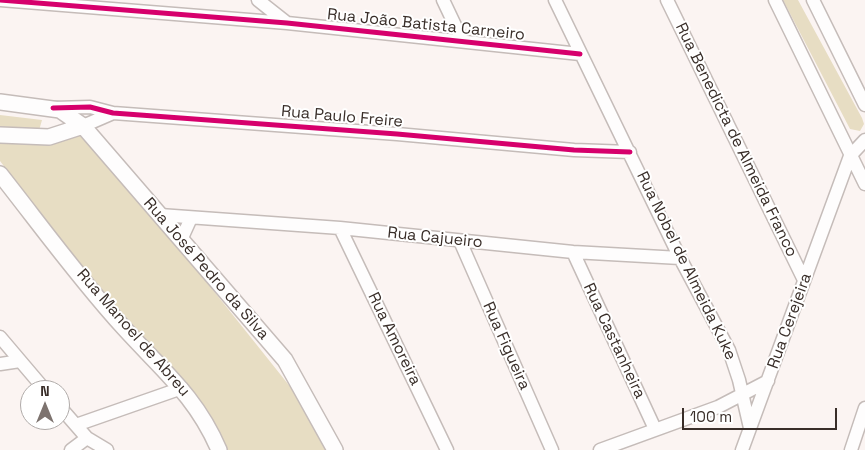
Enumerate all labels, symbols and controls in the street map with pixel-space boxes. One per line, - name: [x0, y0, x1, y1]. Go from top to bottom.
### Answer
- street label: Rua João Batista Carneiro: [326, 5, 526, 45]
- street label: Rua Benedicta de Almeida Franco: [671, 20, 801, 260]
- street label: Rua Paulo Freire: [280, 102, 404, 132]
- street label: Rua Nobel de Almeida Kuke: [632, 169, 740, 363]
- street label: Rua José Pedro da Silva: [139, 194, 273, 344]
- street label: Rua Cajueiro: [387, 223, 483, 253]
- street label: Rua Manoel de Abreu: [72, 265, 194, 401]
- street label: Rua Cerejeira: [764, 271, 816, 371]
- street label: Rua Castanheira: [579, 280, 649, 402]
- street label: Rua Amoreira: [363, 289, 425, 389]
- street label: Rua Figueira: [478, 299, 534, 393]
- north arrow: [20, 380, 70, 430]
- text: N: [40, 382, 50, 400]
- scale bar: [685, 398, 840, 430]
- text: 100 m: [690, 407, 732, 426]

